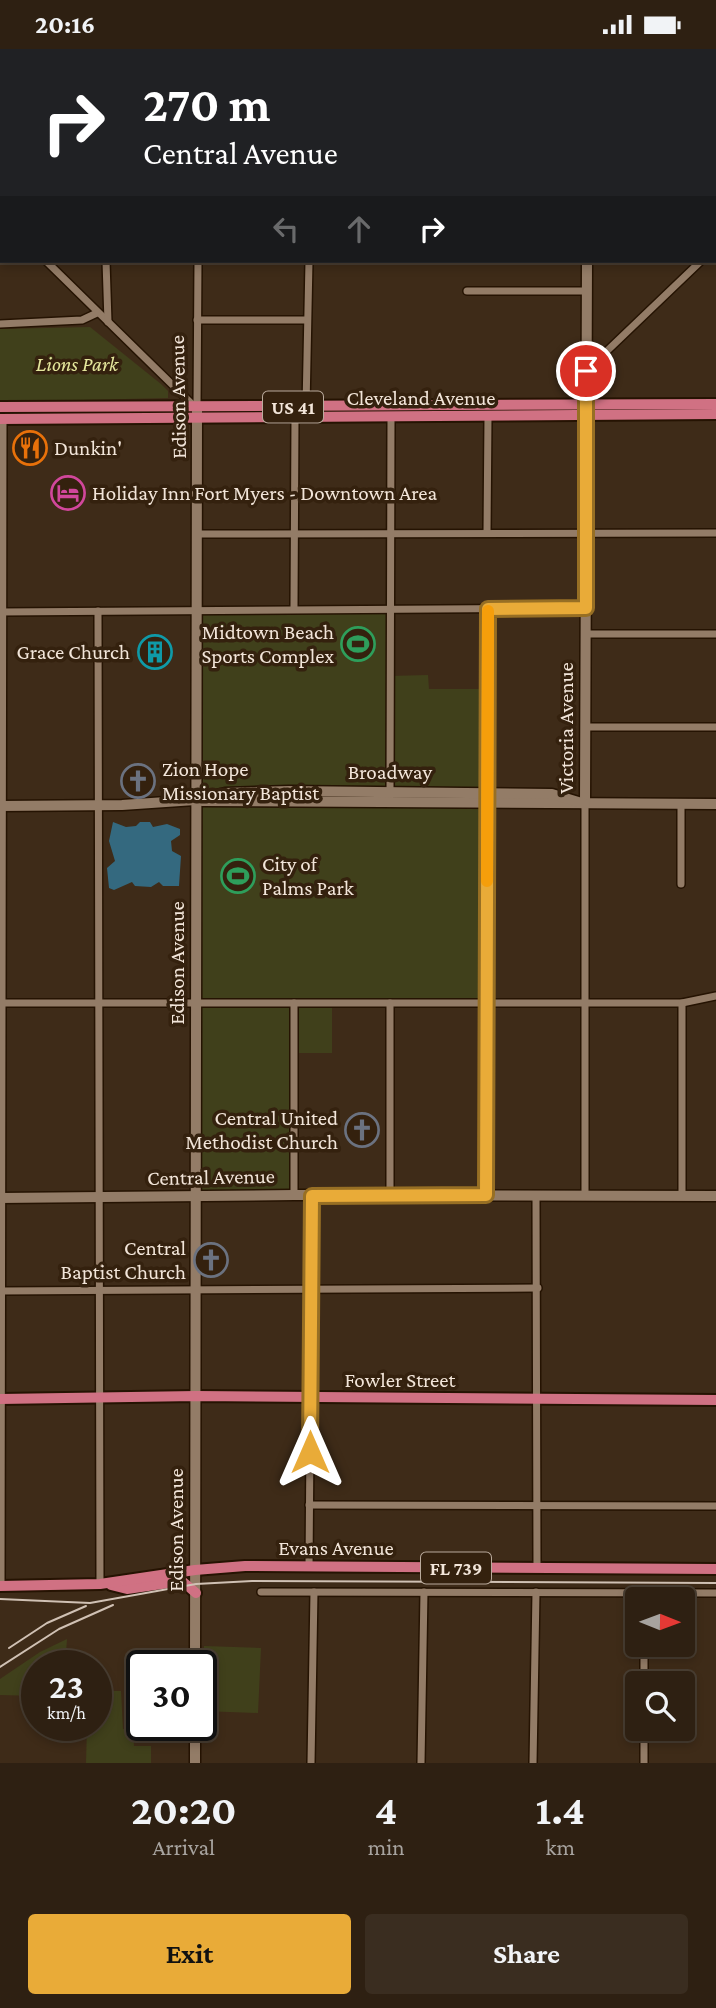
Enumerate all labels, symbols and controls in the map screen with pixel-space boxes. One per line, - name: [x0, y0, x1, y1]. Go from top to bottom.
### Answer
- text: 20:16: [35, 10, 95, 39]
- icon: right: [28, 77, 119, 168]
- text: 270 m: [143, 77, 271, 132]
- text: Central Avenue: [143, 135, 338, 171]
- icon: left: [267, 210, 305, 248]
- icon: ahead: [340, 210, 378, 248]
- icon: right: [413, 210, 451, 248]
- street label: Edison Avenue: [165, 335, 191, 459]
- pin: [556, 341, 616, 401]
- park label: Lions Park: [36, 352, 119, 376]
- icon: arrive: [567, 352, 605, 390]
- street label: Cleveland Avenue: [346, 386, 496, 410]
- road number: US 41: [263, 391, 323, 423]
- restaurant icon: Dunkin': [11, 429, 49, 467]
- place label: Dunkin': [54, 436, 122, 460]
- hotel icon: Holiday Inn Fort Myers - Downtown Area: [49, 474, 87, 512]
- place label: Holiday Inn Fort Myers - Downtown Area: [92, 481, 437, 505]
- place label: Midtown Beach Sports Complex: [201, 620, 334, 668]
- sports icon: Midtown Beach Sports Complex: [339, 625, 377, 663]
- building icon: Grace Church: [136, 633, 174, 671]
- place label: Grace Church: [16, 640, 130, 664]
- street label: Victoria Avenue: [554, 662, 578, 794]
- place label: Zion Hope Missionary Baptist: [162, 757, 320, 805]
- street label: Broadway: [348, 760, 432, 784]
- church icon: Zion Hope Missionary Baptist: [119, 762, 157, 800]
- place label: City of Palms Park: [262, 852, 354, 900]
- sports icon: City of Palms Park: [219, 857, 257, 895]
- street label: Edison Avenue: [165, 901, 189, 1025]
- place label: Central United Methodist Church: [185, 1106, 338, 1154]
- church icon: Central United Methodist Church: [343, 1111, 381, 1149]
- street label: Central Avenue: [147, 1164, 275, 1190]
- place label: Central Baptist Church: [60, 1236, 186, 1284]
- church icon: Central Baptist Church: [192, 1241, 230, 1279]
- street label: Fowler Street: [344, 1368, 457, 1392]
- position arrow: [273, 1415, 347, 1489]
- street label: Edison Avenue: [164, 1468, 188, 1592]
- street label: Evans Avenue: [278, 1536, 394, 1560]
- road number: FL 739: [421, 1553, 491, 1583]
- north arrow: [625, 1587, 695, 1657]
- map controls: [625, 1587, 695, 1741]
- speed limit sign: 30: [126, 1650, 217, 1741]
- text: 23: [49, 1667, 84, 1706]
- button: search: [625, 1671, 695, 1741]
- text: km/h: [47, 1703, 86, 1723]
- text: 20:20: [131, 1786, 237, 1833]
- text: 4: [375, 1786, 397, 1833]
- text: 1.4: [536, 1786, 585, 1833]
- text: Arrival: [153, 1834, 215, 1860]
- text: min: [368, 1834, 405, 1860]
- text: km: [546, 1834, 575, 1860]
- button: Exit: [28, 1914, 351, 1994]
- button: Share: [365, 1914, 688, 1994]

